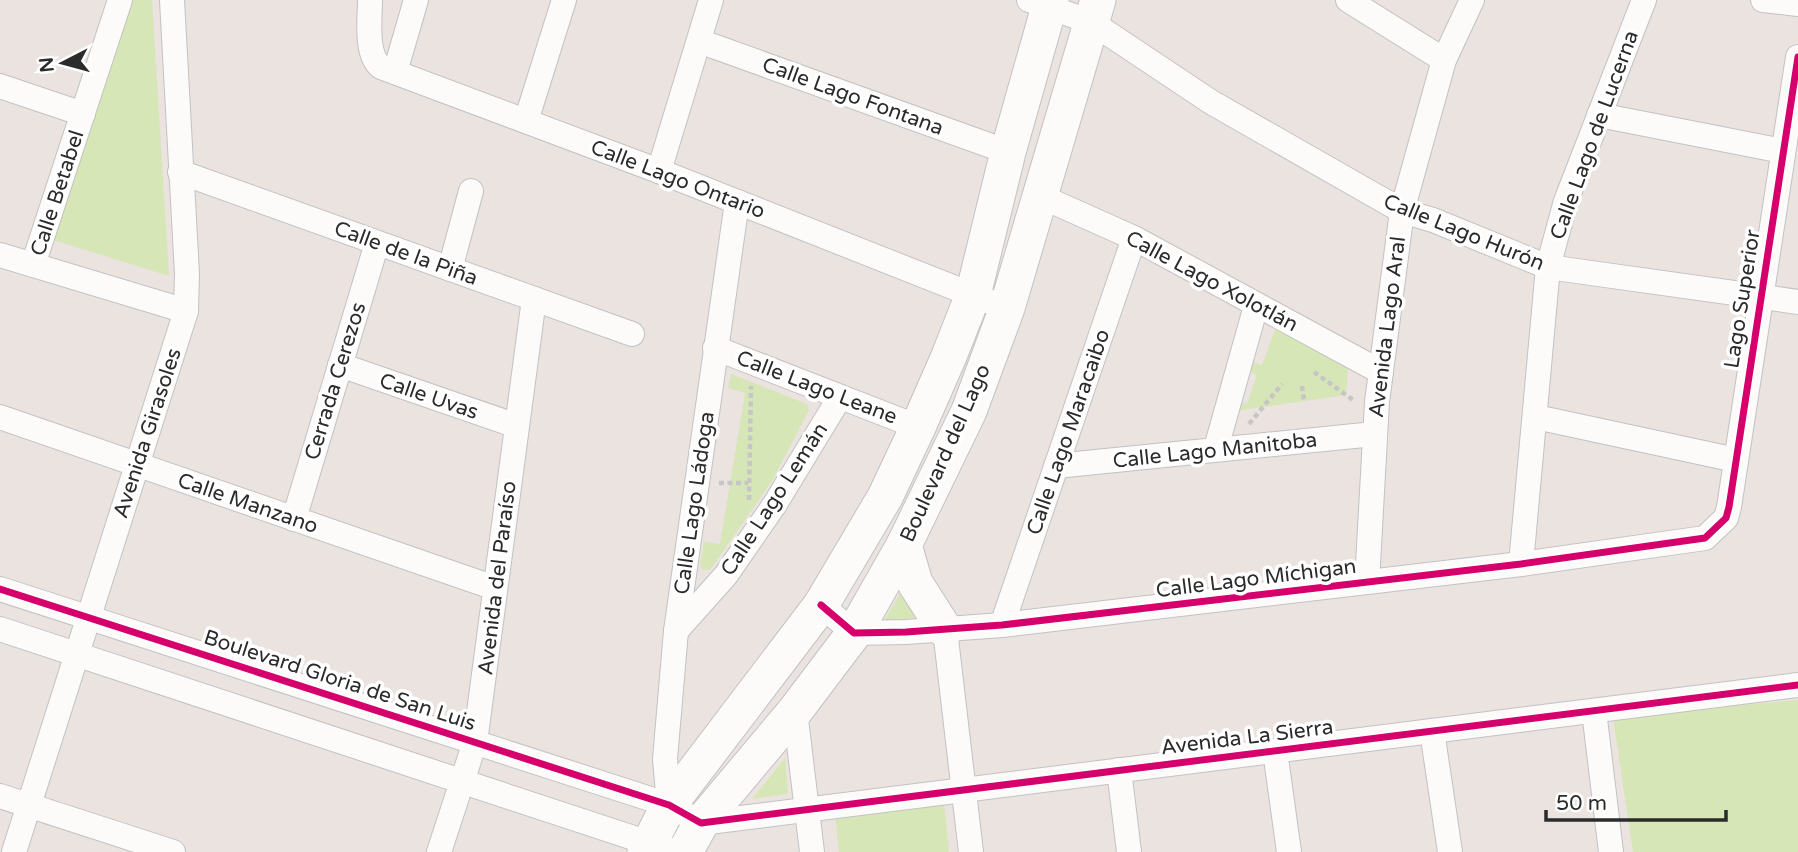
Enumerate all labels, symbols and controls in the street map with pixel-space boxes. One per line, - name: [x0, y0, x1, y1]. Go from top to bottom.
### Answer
- street label: Calle Lago de Lucerna: [1545, 27, 1644, 243]
- north arrow: [28, 28, 98, 98]
- street label: Calle Lago Fontana: [759, 52, 947, 141]
- text: N: [35, 56, 59, 73]
- street label: Calle Betabel: [25, 127, 90, 259]
- street label: Calle Lago Ontario: [587, 135, 769, 224]
- street label: Calle Lago Hurón: [1380, 189, 1548, 276]
- street label: Calle de la Piña: [331, 216, 481, 291]
- street label: Calle Lago Xolotlán: [1121, 225, 1302, 337]
- street label: Lago Superior: [1719, 228, 1766, 370]
- street label: Avenida Lago Aral: [1364, 235, 1411, 419]
- street label: Cerrada Cerezos: [300, 299, 371, 463]
- street label: Calle Lago Maracaibo: [1022, 326, 1115, 538]
- street label: Avenida Girasoles: [108, 345, 187, 521]
- street label: Calle Lago Leane: [733, 345, 901, 430]
- street label: Boulevard del Lago: [895, 360, 996, 546]
- street label: Calle Uvas: [376, 368, 482, 425]
- street label: Calle Lago Ládoga: [669, 410, 720, 596]
- street label: Calle Lago Lemán: [716, 418, 833, 580]
- street label: Calle Lago Manitoba: [1112, 427, 1318, 474]
- street label: Calle Manzano: [174, 468, 321, 539]
- street label: Avenida del Paraíso: [473, 480, 522, 677]
- street label: Calle Lago Míchigan: [1154, 554, 1358, 603]
- street label: Boulevard Gloria de San Luis: [201, 625, 479, 736]
- street label: Avenida La Sierra: [1159, 715, 1335, 760]
- scale bar: [1546, 778, 1726, 822]
- text: 50 m: [1556, 791, 1607, 816]

